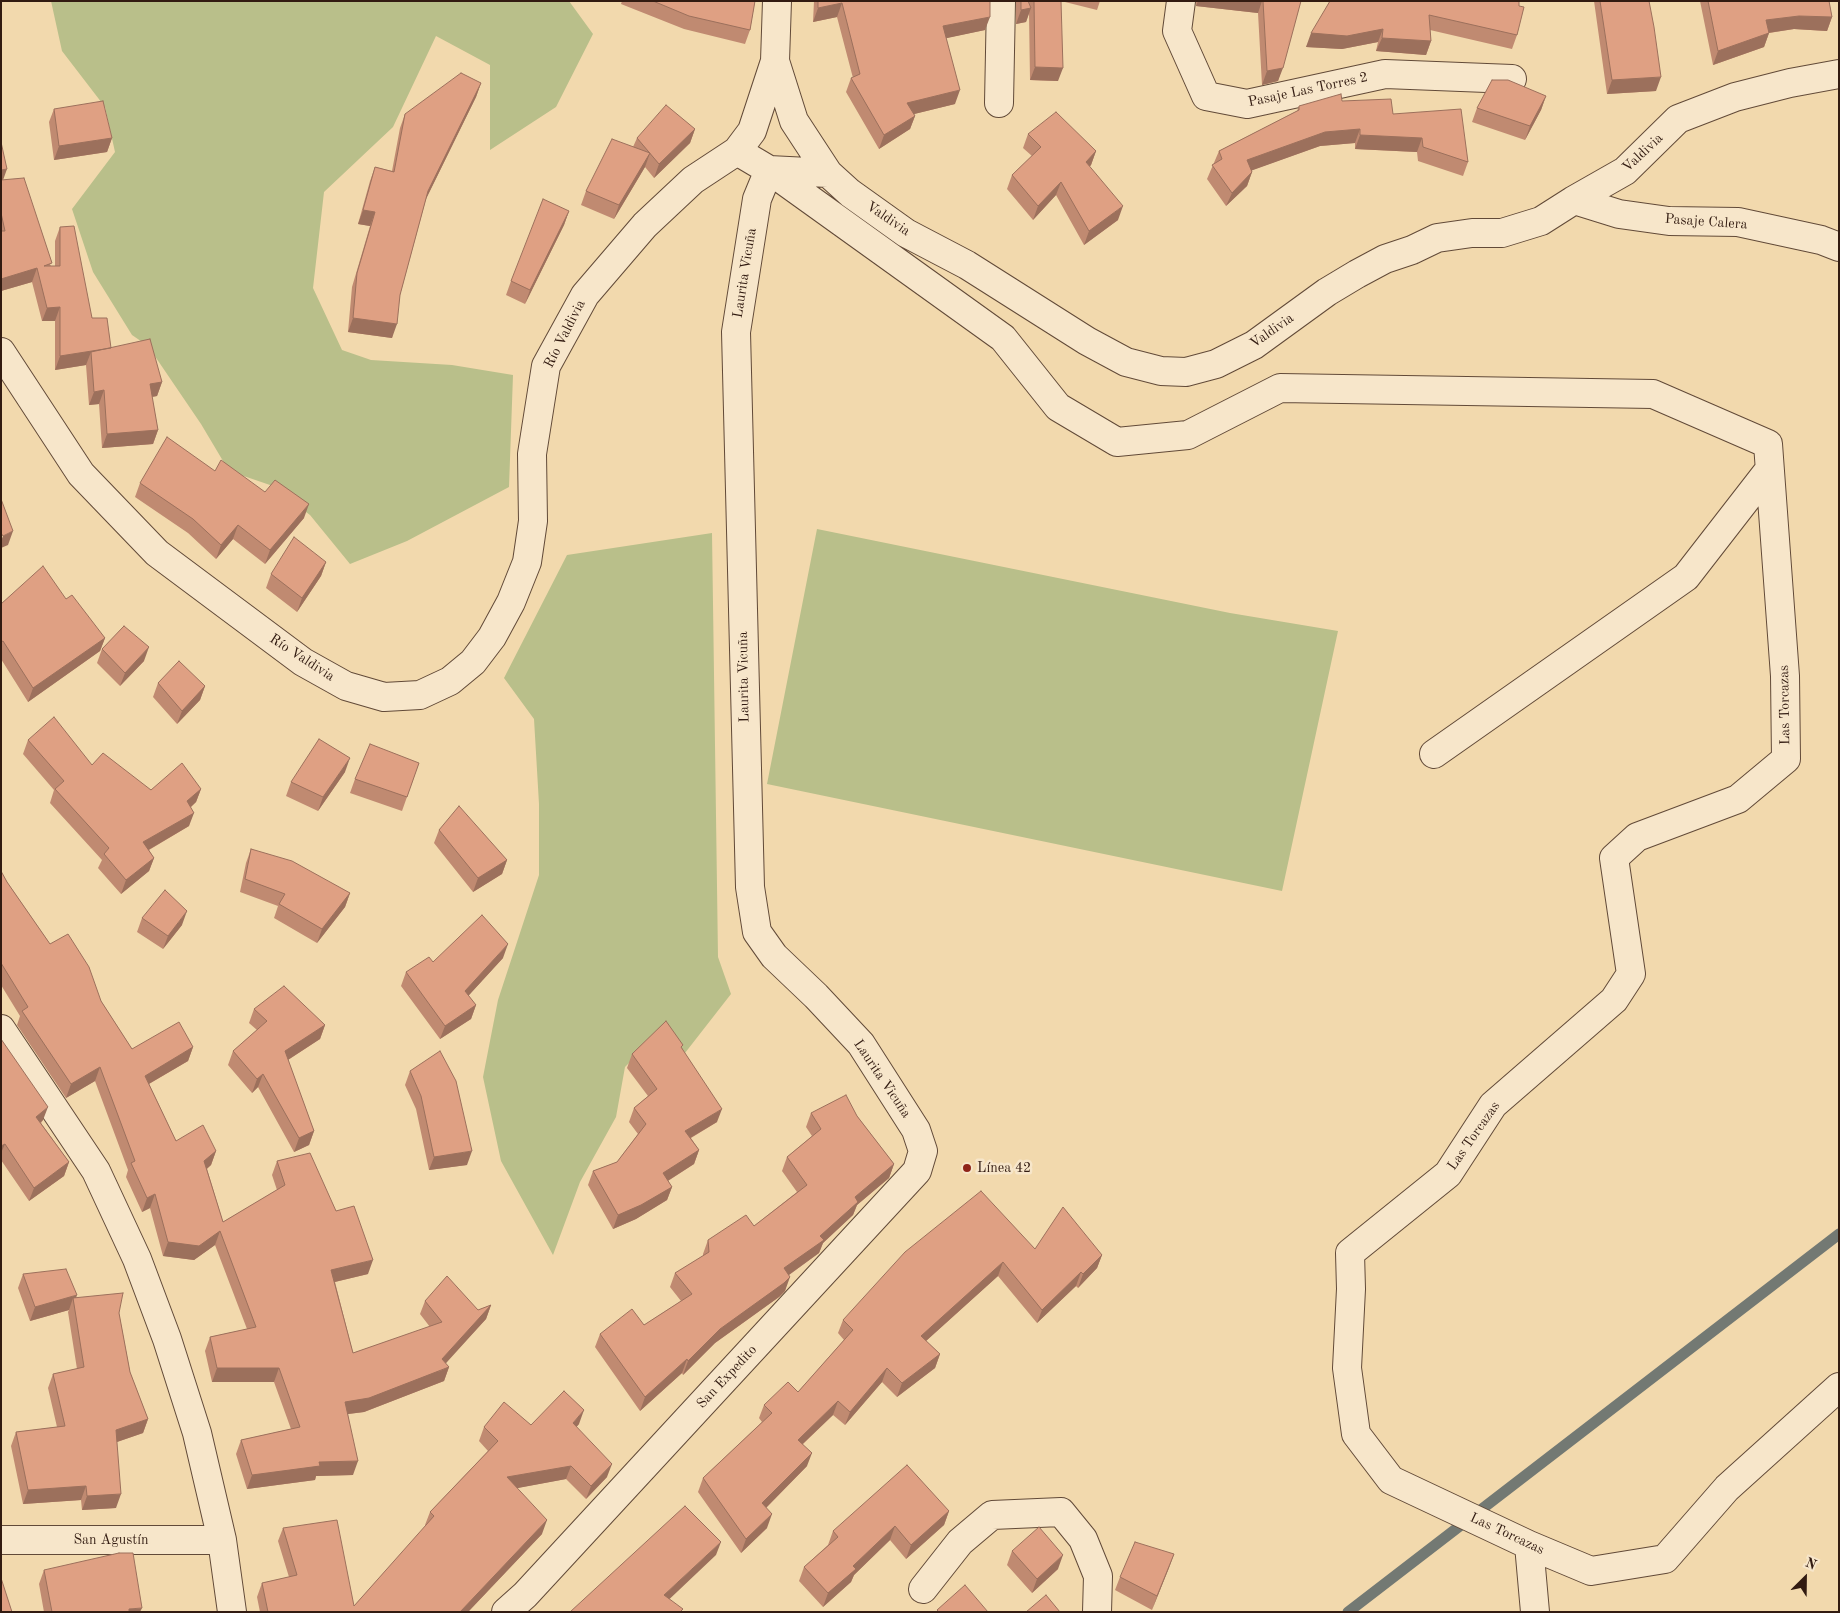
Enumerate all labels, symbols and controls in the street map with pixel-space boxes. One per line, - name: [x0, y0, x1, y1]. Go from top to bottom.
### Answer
- street label: Pasaje Las Torres 2: [1247, 69, 1369, 111]
- street label: Valdivia: [1619, 130, 1667, 176]
- street label: Valdivia: [863, 198, 913, 240]
- street label: Pasaje Calera: [1664, 211, 1748, 233]
- street label: Laurita Vicuña: [730, 227, 760, 319]
- street label: Río Valdivia: [541, 297, 589, 371]
- street label: Valdivia: [1247, 310, 1297, 352]
- street label: Río Valdivia: [266, 631, 338, 685]
- street label: Laurita Vicuña: [735, 631, 753, 723]
- street label: Las Torcazas: [1776, 665, 1794, 745]
- street label: Laurita Vicuña: [850, 1037, 914, 1121]
- street label: Las Torcazas: [1444, 1098, 1504, 1174]
- place label: Línea 42: [977, 1160, 1031, 1176]
- marker: Línea 42: [961, 1162, 973, 1174]
- street label: San Expedito: [693, 1342, 761, 1412]
- street label: Las Torcazas: [1467, 1509, 1547, 1559]
- street label: San Agustín: [73, 1532, 149, 1548]
- north arrow: [1780, 1553, 1830, 1603]
- text: N: [1803, 1556, 1819, 1573]

